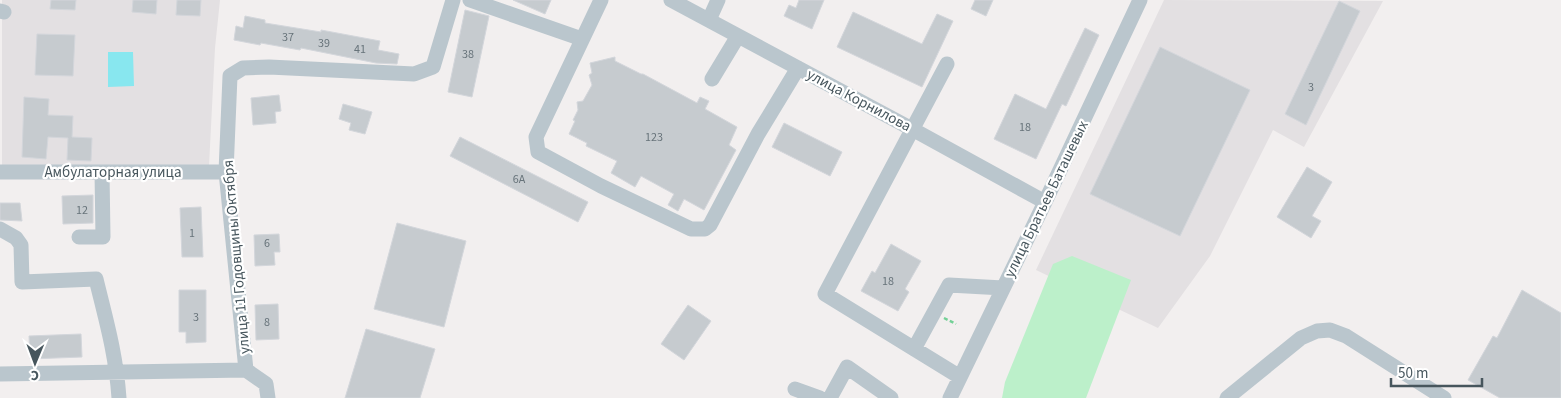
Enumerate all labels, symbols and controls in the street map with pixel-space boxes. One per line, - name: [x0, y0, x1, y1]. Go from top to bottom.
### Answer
- house number: 37: [282, 29, 294, 46]
- house number: 39: [318, 35, 330, 52]
- house number: 41: [354, 41, 366, 58]
- house number: 38: [462, 46, 474, 63]
- street label: улица Корнилова: [803, 64, 915, 137]
- house number: 3: [1308, 79, 1314, 96]
- street label: улица Братьев Баташевых: [999, 117, 1094, 281]
- house number: 18: [1019, 119, 1031, 136]
- house number: 123: [645, 129, 663, 146]
- street label: улица 11 Годовщины Октября: [218, 159, 255, 355]
- street label: Амбулаторная улица: [44, 162, 182, 183]
- house number: 6А: [513, 171, 526, 188]
- house number: 12: [76, 202, 88, 219]
- house number: 1: [189, 225, 195, 242]
- house number: 6: [264, 235, 270, 252]
- house number: 18: [882, 273, 894, 290]
- house number: 3: [193, 309, 199, 326]
- house number: 8: [264, 314, 270, 331]
- north arrow: [10, 338, 60, 388]
- scale bar: [1391, 356, 1482, 388]
- text: 50 m: [1398, 363, 1428, 384]
- text: С: [31, 365, 39, 385]

